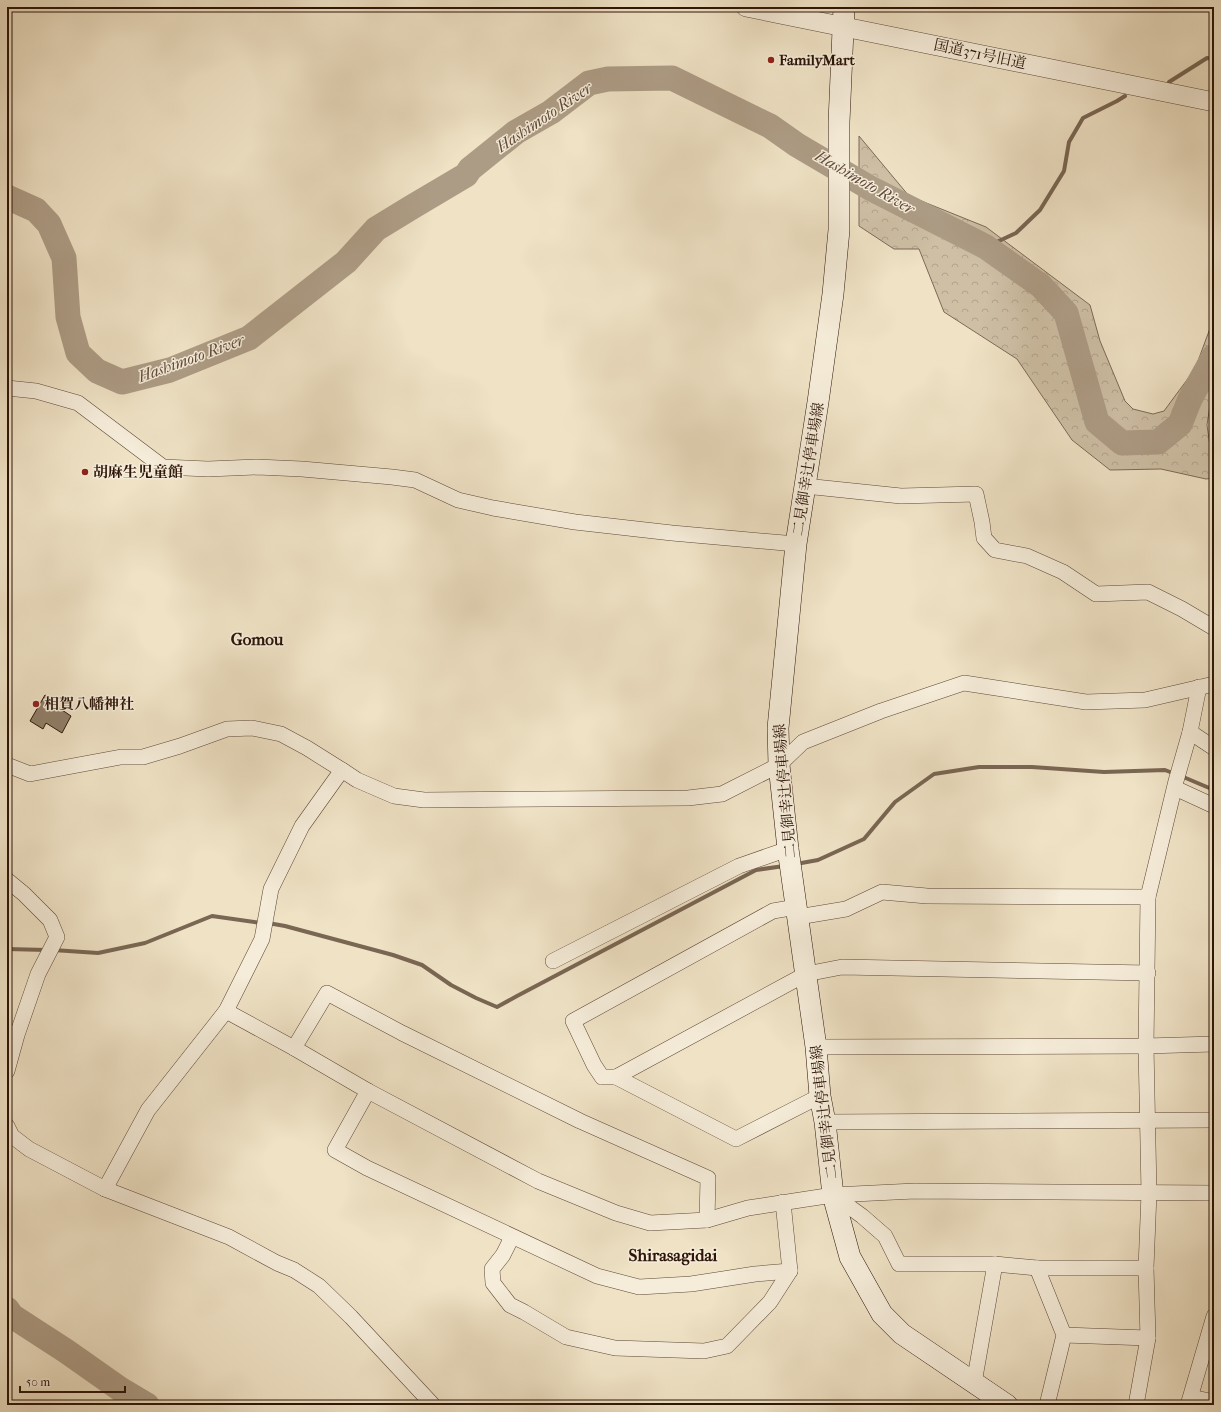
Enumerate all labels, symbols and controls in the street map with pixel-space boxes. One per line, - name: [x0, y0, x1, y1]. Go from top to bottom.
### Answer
- street label: 国道371号旧道: [932, 35, 1028, 73]
- place label: FamilyMart: [778, 51, 855, 69]
- marker: FamilyMart: [766, 55, 776, 65]
- water label: Hashimoto River: [492, 77, 597, 157]
- water label: Hashimoto River: [811, 145, 920, 219]
- water label: Hashimoto River: [135, 329, 248, 386]
- street label: 二見御幸辻停車場線: [789, 401, 827, 537]
- place label: 胡麻生児童館: [93, 463, 183, 481]
- marker: 胡麻生児童館: [80, 467, 90, 477]
- district label: Gomou: [231, 629, 284, 649]
- place label: 相賀八幡神社: [44, 695, 134, 713]
- marker: 相賀八幡神社: [31, 699, 41, 709]
- street label: 二見御幸辻停車場線: [770, 723, 800, 859]
- street label: 二見御幸辻停車場線: [807, 1044, 841, 1180]
- district label: Shirasagidai: [629, 1245, 718, 1266]
- scale bar: [20, 1368, 125, 1394]
- text: 50 m: [26, 1375, 50, 1389]

